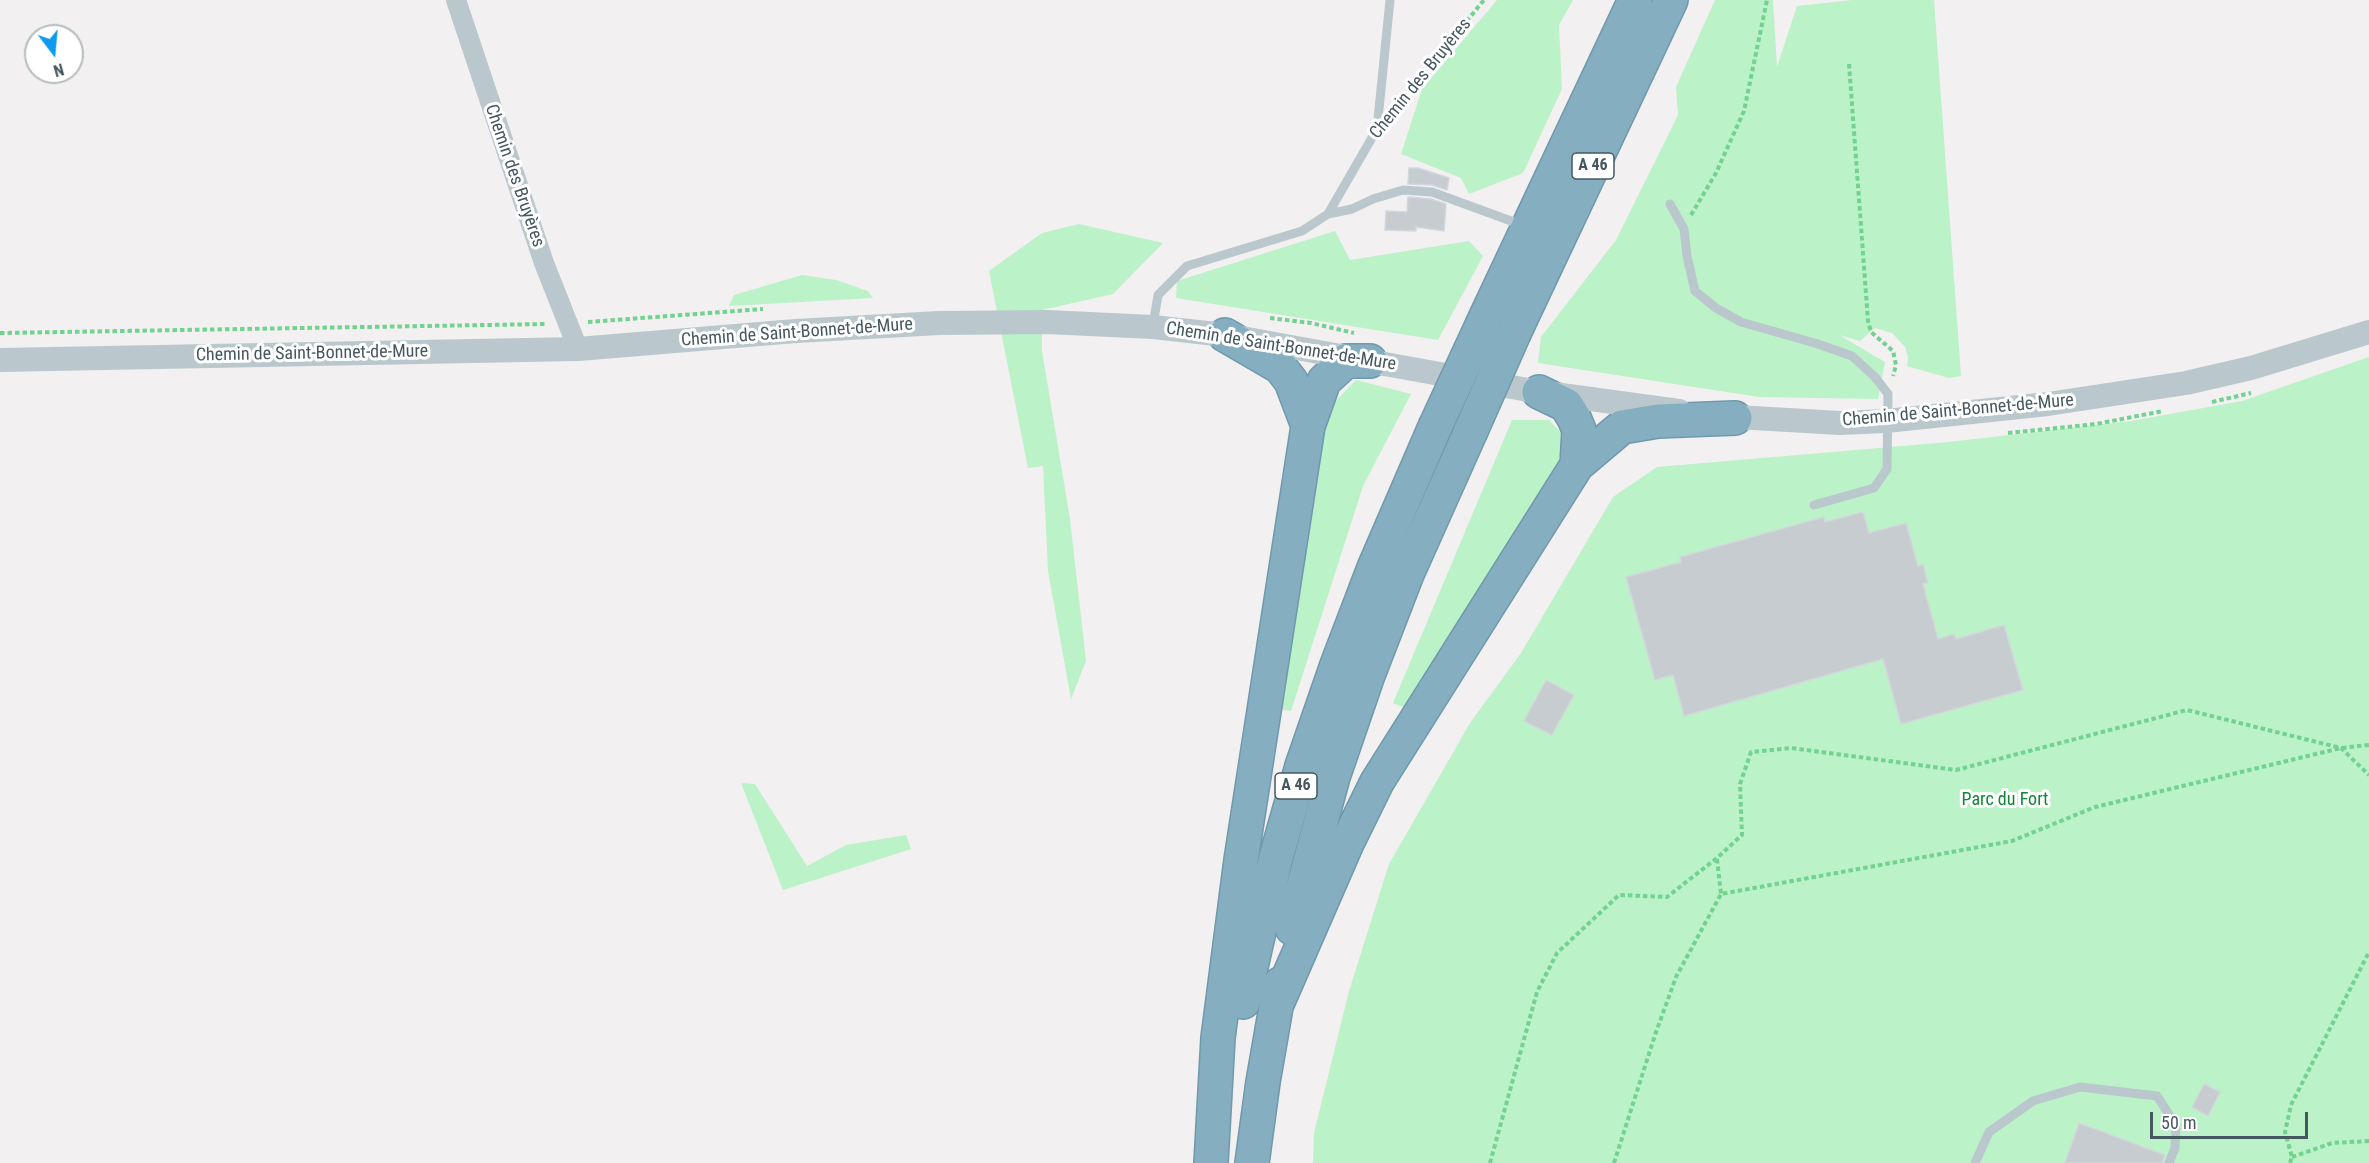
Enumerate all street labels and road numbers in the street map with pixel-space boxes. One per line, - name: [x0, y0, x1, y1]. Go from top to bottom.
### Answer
- street label: Chemin des Bruyères: [1366, 14, 1476, 144]
- street label: Chemin des Bruyères: [479, 102, 549, 250]
- road number: A 46: [1572, 153, 1614, 179]
- street label: Chemin de Saint-Bonnet-de-Mure: [680, 314, 914, 352]
- street label: Chemin de Saint-Bonnet-de-Mure: [1165, 318, 1397, 376]
- street label: Chemin de Saint-Bonnet-de-Mure: [196, 341, 428, 367]
- street label: Chemin de Saint-Bonnet-de-Mure: [1841, 390, 2075, 432]
- road number: A 46: [1275, 773, 1317, 799]

